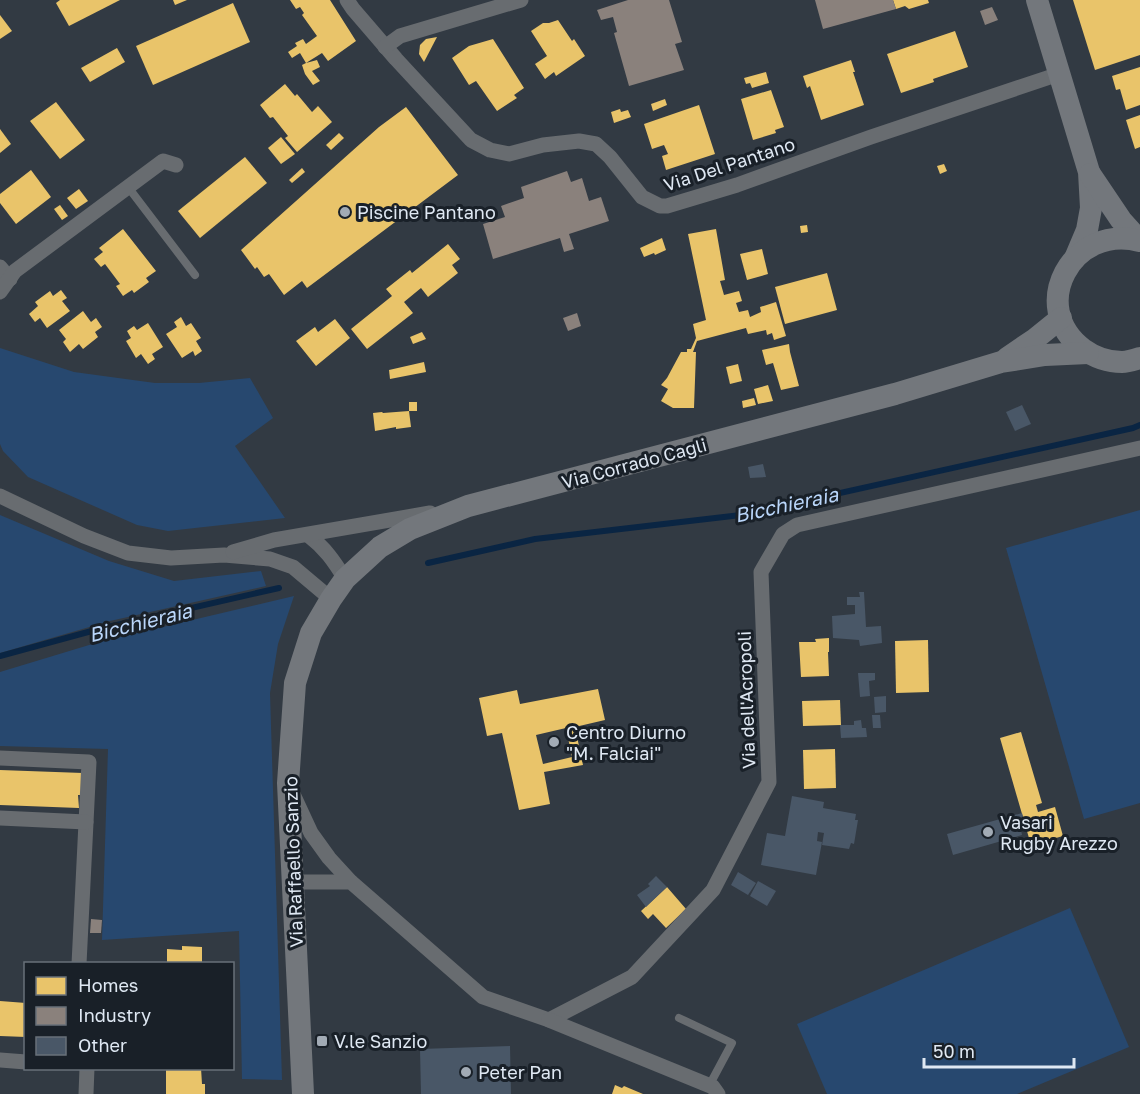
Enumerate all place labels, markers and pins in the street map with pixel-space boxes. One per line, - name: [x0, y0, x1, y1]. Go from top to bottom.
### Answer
- place label: Piscine Pantano: [357, 201, 496, 223]
- marker: Piscine Pantano: [338, 205, 352, 219]
- place label: Centro Diurno "M. Falciai": [566, 721, 686, 764]
- marker: Centro Diurno "M. Falciai": [547, 735, 561, 749]
- place label: Vasari Rugby Arezzo: [1000, 811, 1118, 854]
- marker: Vasari Rugby Arezzo: [981, 825, 995, 839]
- place label: V.le Sanzio: [334, 1030, 427, 1052]
- marker: V.le Sanzio: [315, 1034, 329, 1048]
- place label: Peter Pan: [478, 1061, 562, 1083]
- marker: Peter Pan: [459, 1065, 473, 1079]

